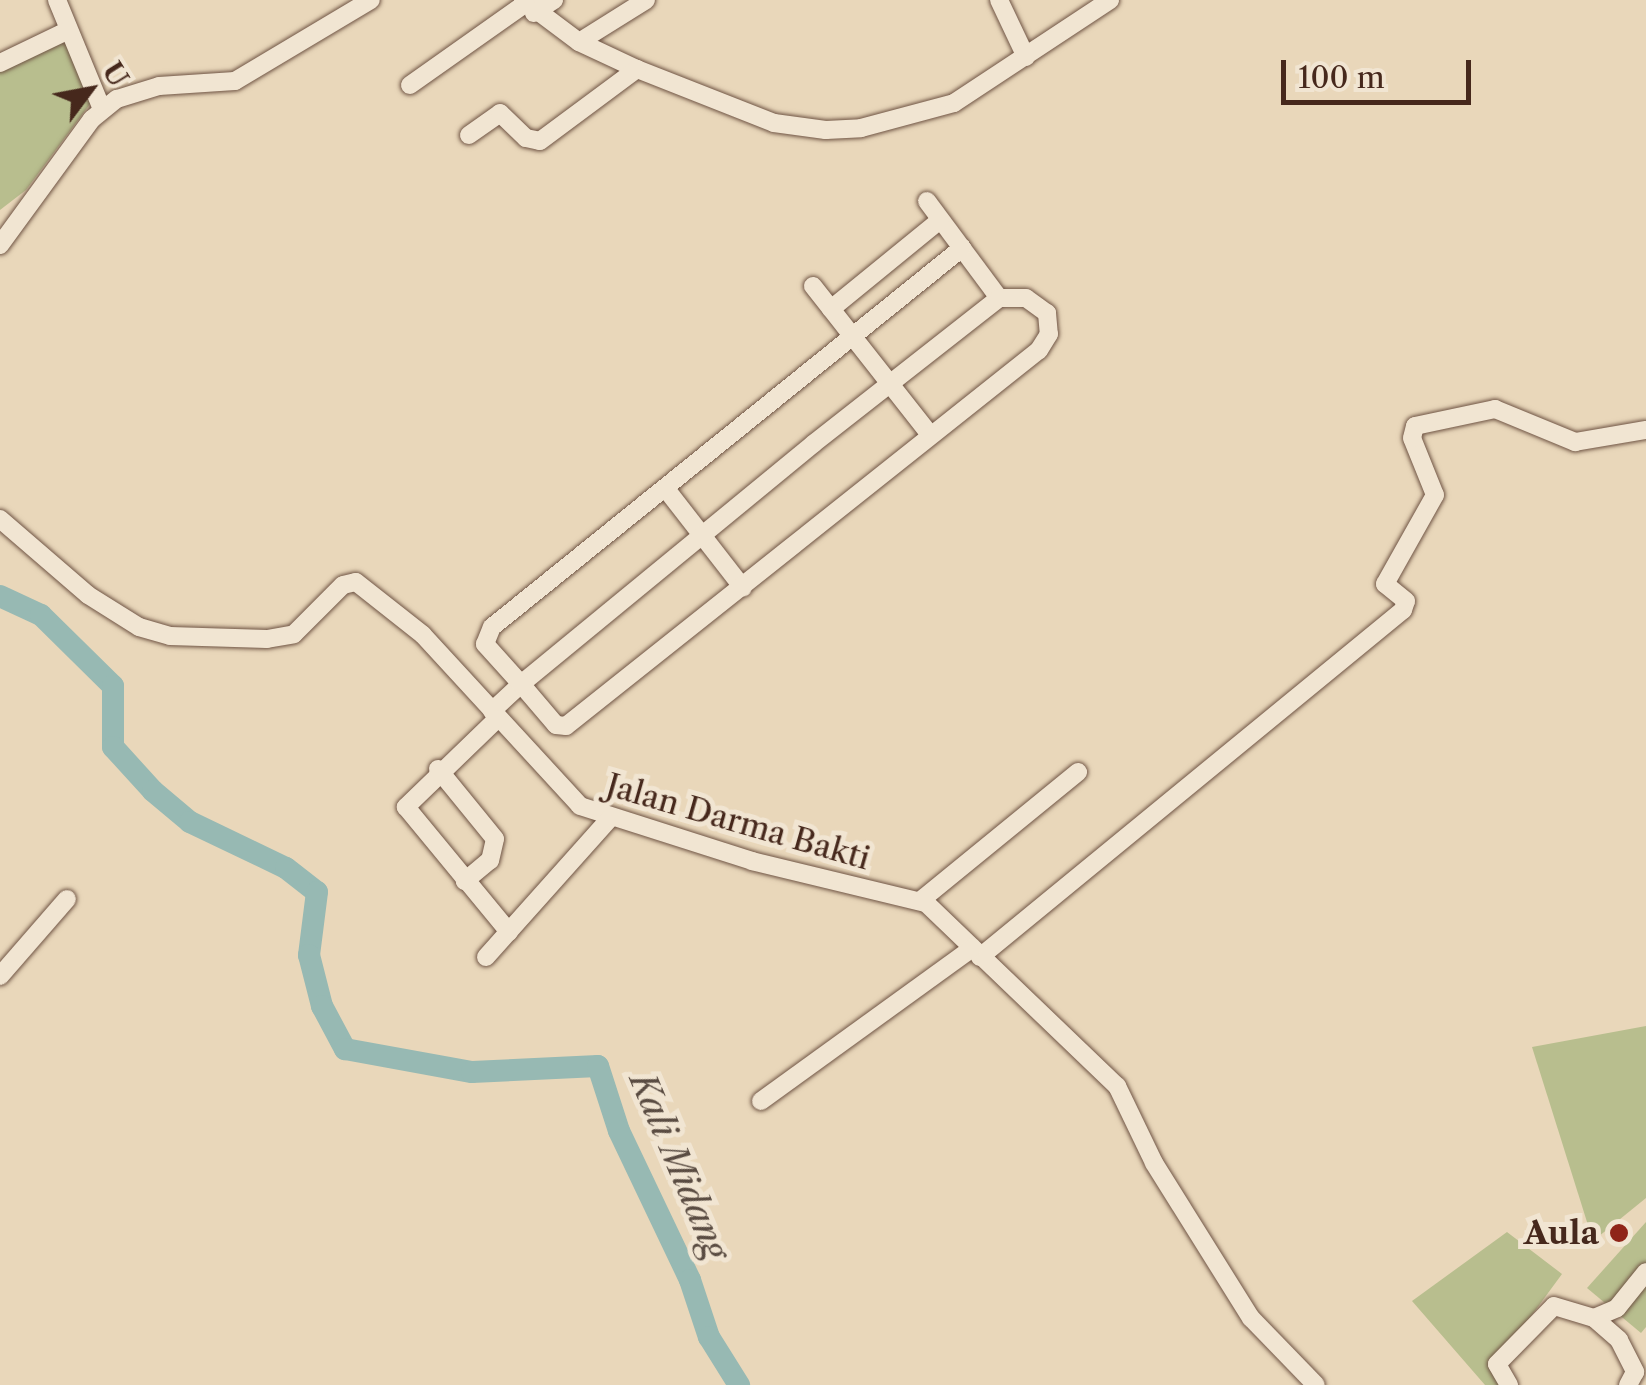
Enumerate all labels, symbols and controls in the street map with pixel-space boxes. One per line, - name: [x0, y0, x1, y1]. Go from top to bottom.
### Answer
- north arrow: [40, 40, 140, 140]
- scale bar: [1286, 40, 1476, 102]
- text: U: [95, 55, 136, 93]
- text: 100 m: [1298, 59, 1385, 96]
- street label: Jalan Darma Bakti: [602, 766, 874, 878]
- water label: Kali Midang: [621, 1066, 737, 1266]
- place label: Aula: [1524, 1214, 1599, 1252]
- marker: Aula: [1608, 1222, 1630, 1244]

